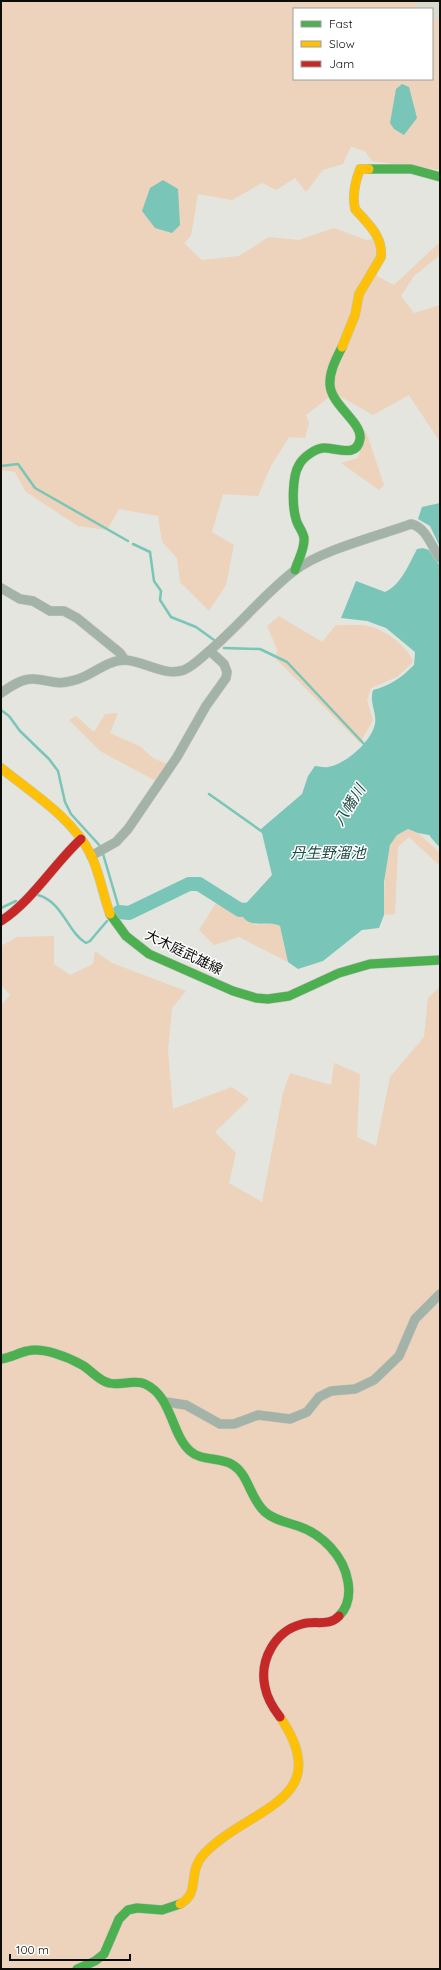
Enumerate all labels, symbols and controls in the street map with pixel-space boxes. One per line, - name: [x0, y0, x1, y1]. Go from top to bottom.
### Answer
- legend: [293, 8, 433, 80]
- text: Fast: [329, 16, 353, 31]
- text: Slow: [329, 36, 355, 51]
- text: Jam: [329, 56, 354, 71]
- water label: 八幡川: [329, 779, 370, 829]
- water label: 丹生野溜池: [290, 843, 367, 862]
- street label: 大木庭武雄線: [142, 925, 226, 979]
- scale bar: [10, 1936, 130, 1962]
- text: 100 m: [16, 1942, 49, 1957]

